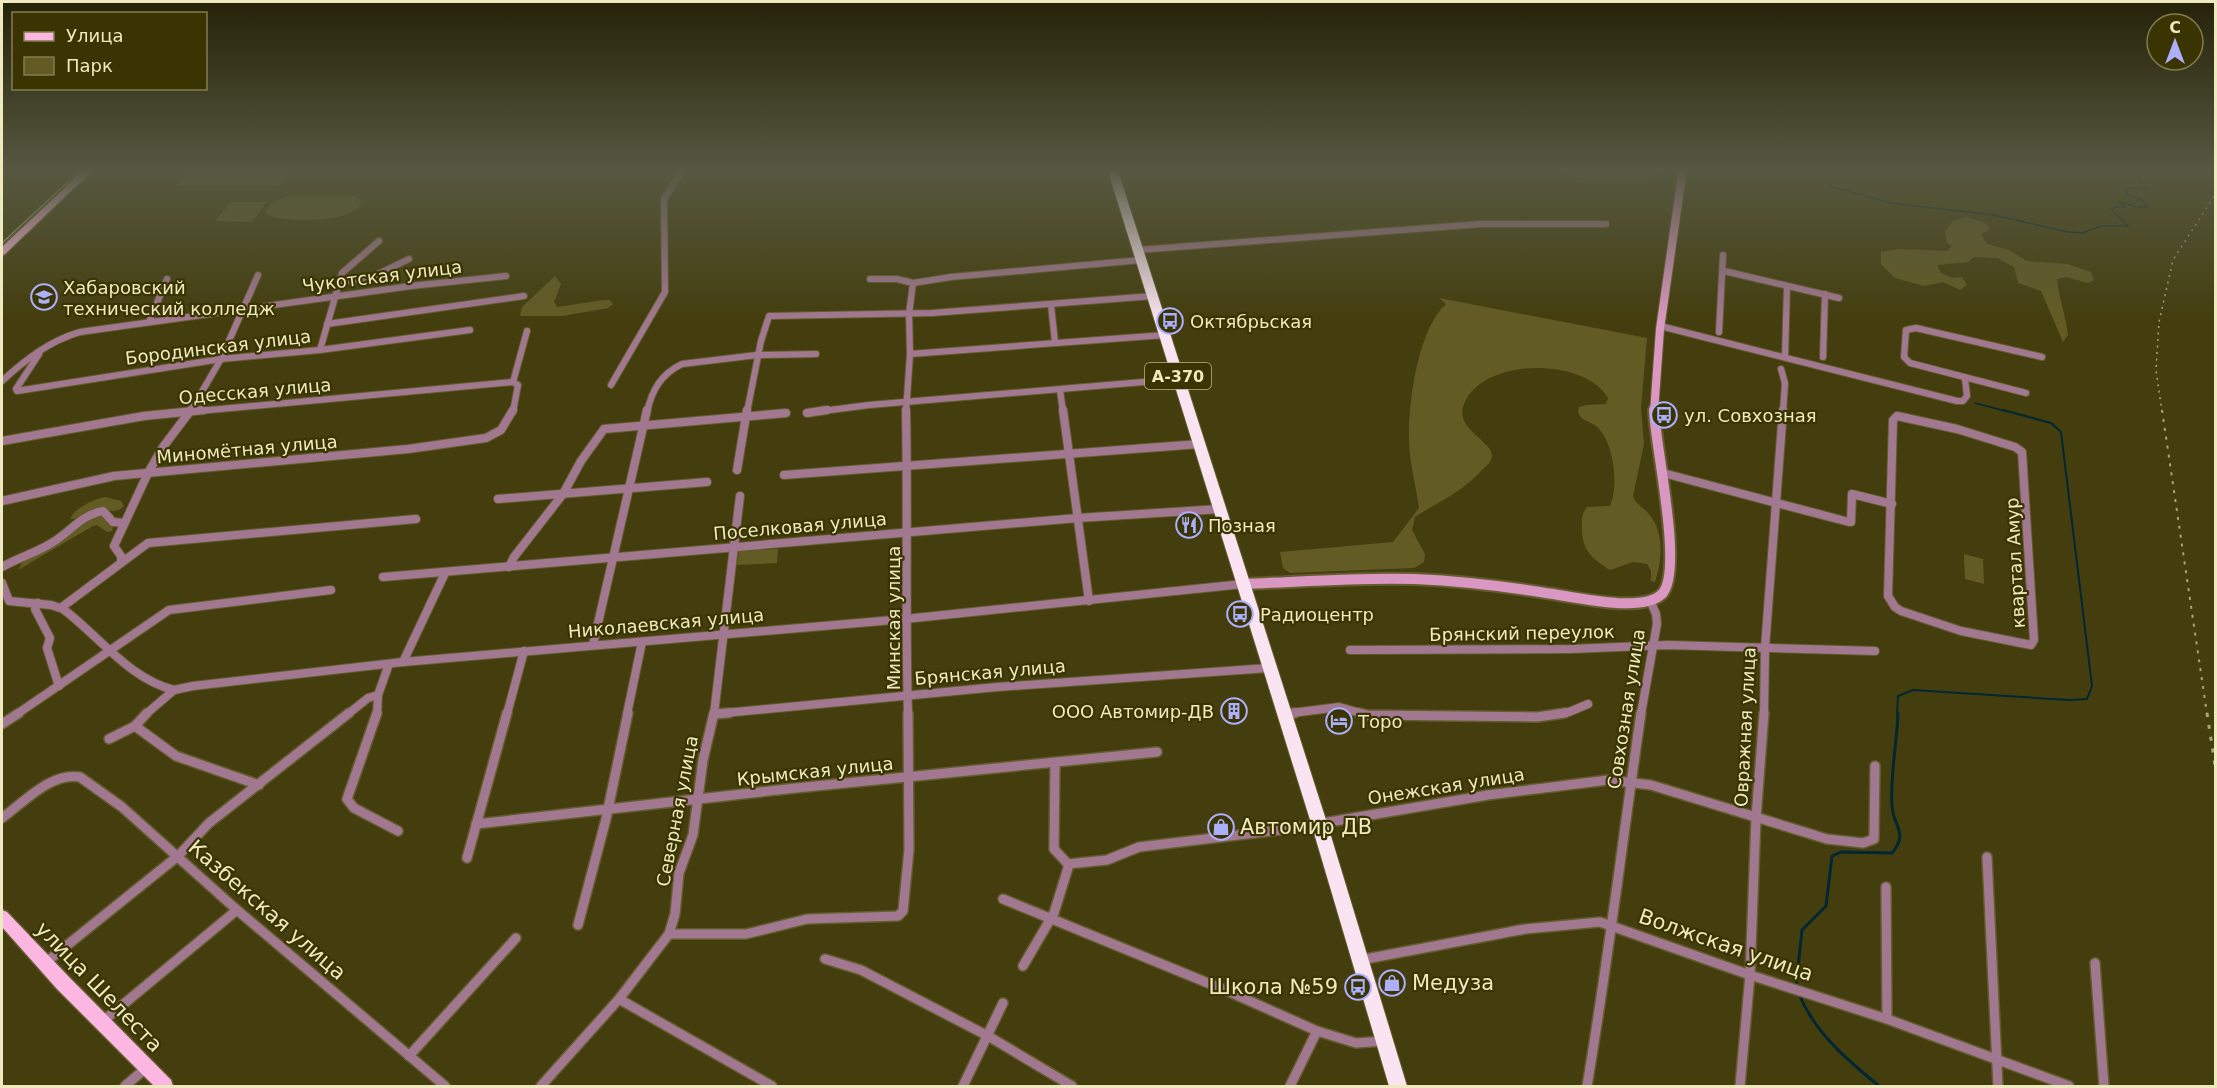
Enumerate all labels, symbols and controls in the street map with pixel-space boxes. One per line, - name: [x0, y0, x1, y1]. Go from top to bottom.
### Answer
- legend: [12, 12, 207, 90]
- north arrow: [2145, 12, 2205, 72]
- text: С: [2169, 18, 2181, 37]
- text: Улица: [66, 25, 123, 46]
- text: Парк: [66, 55, 113, 76]
- street label: Чукотская улица: [301, 256, 463, 296]
- place label: Хабаровский технический колледж: [63, 277, 275, 319]
- school or university icon: Хабаровский технический колледж: [29, 282, 59, 312]
- bus stop icon: Октябрьская: [1155, 306, 1185, 336]
- place label: Октябрьская: [1190, 311, 1312, 332]
- street label: Бородинская улица: [124, 325, 312, 369]
- road number: А-370: [1145, 363, 1211, 389]
- street label: Одесская улица: [178, 374, 332, 408]
- bus stop icon: ул. Совхозная: [1649, 400, 1679, 430]
- place label: ул. Совхозная: [1684, 405, 1817, 426]
- street label: Миномётная улица: [156, 431, 338, 467]
- street label: квартал Амур: [2001, 497, 2029, 629]
- street label: Поселковая улица: [712, 508, 888, 544]
- restaurant icon: Позная: [1174, 510, 1204, 540]
- place label: Позная: [1208, 515, 1276, 536]
- street label: Минская улица: [883, 546, 904, 690]
- bus stop icon: Радиоцентр: [1225, 599, 1255, 629]
- street label: Николаевская улица: [567, 604, 765, 642]
- place label: Радиоцентр: [1260, 604, 1374, 625]
- street label: Брянский переулок: [1429, 621, 1615, 645]
- street label: Совхозная улица: [1603, 627, 1649, 791]
- street label: Овражная улица: [1730, 647, 1760, 807]
- street label: Брянская улица: [913, 655, 1067, 689]
- building icon: ООО Автомир-ДВ: [1219, 696, 1249, 726]
- place label: ООО Автомир-ДВ: [1052, 701, 1214, 722]
- hotel icon: Торо: [1324, 706, 1354, 736]
- place label: Торо: [1357, 711, 1402, 732]
- street label: Северная улица: [652, 734, 702, 888]
- street label: Крымская улица: [736, 752, 894, 790]
- street label: Онежская улица: [1366, 763, 1526, 809]
- shop icon: Автомир ДВ: [1206, 812, 1236, 842]
- place label: Автомир ДВ: [1240, 815, 1372, 839]
- street label: Казбекская улица: [183, 835, 351, 985]
- street label: Волжская улица: [1636, 904, 1816, 986]
- street label: улица Шелеста: [31, 917, 167, 1057]
- shop icon: Медуза: [1377, 968, 1407, 998]
- place label: Медуза: [1412, 971, 1494, 995]
- bus stop icon: Школа №59: [1343, 972, 1373, 1002]
- place label: Школа №59: [1208, 975, 1338, 999]

